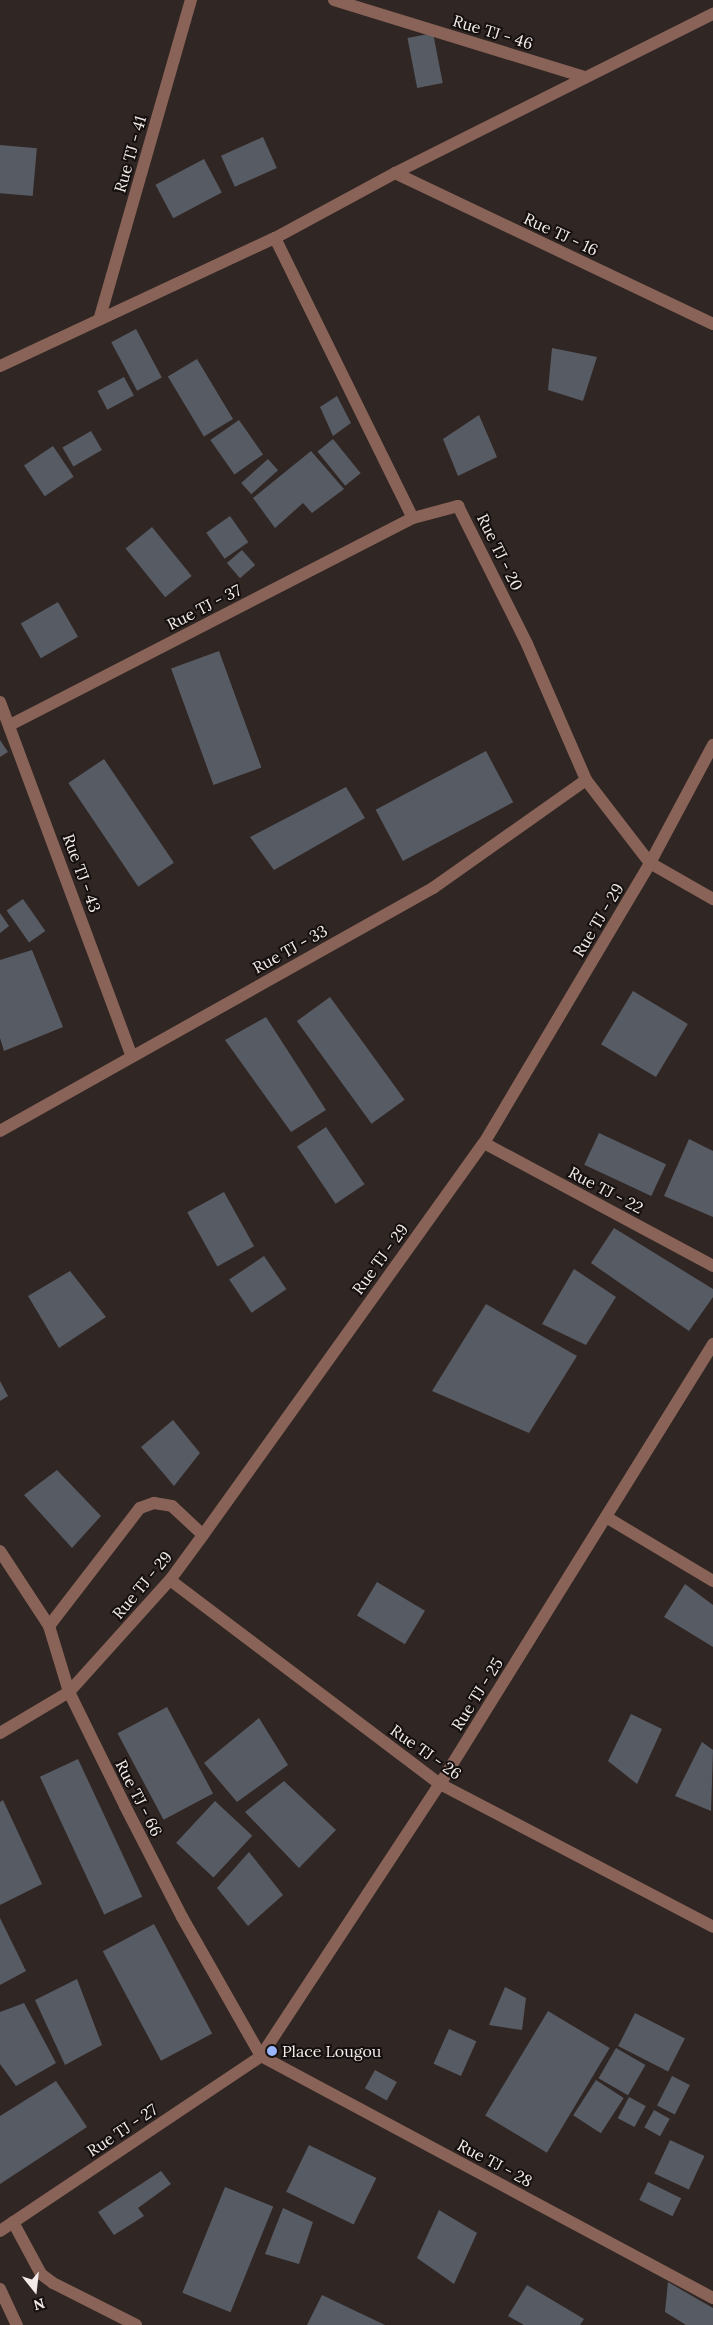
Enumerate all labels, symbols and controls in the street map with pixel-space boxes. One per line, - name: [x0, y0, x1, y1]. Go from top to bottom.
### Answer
- street label: Rue TJ - 46: [451, 11, 535, 53]
- street label: Rue TJ - 41: [110, 113, 150, 195]
- street label: Rue TJ - 16: [521, 208, 601, 260]
- street label: Rue TJ - 20: [473, 510, 527, 594]
- street label: Rue TJ - 37: [164, 580, 244, 634]
- street label: Rue TJ - 43: [59, 831, 105, 915]
- street label: Rue TJ - 29: [569, 880, 627, 960]
- street label: Rue TJ - 33: [249, 921, 331, 977]
- street label: Rue TJ - 22: [565, 1162, 647, 1218]
- street label: Rue TJ - 29: [348, 1220, 412, 1298]
- street label: Rue TJ - 29: [108, 1547, 176, 1623]
- street label: Rue TJ - 25: [447, 1654, 507, 1734]
- street label: Rue TJ - 26: [387, 1721, 465, 1783]
- street label: Rue TJ - 66: [112, 1757, 166, 1839]
- place label: Place Lougou: [282, 2041, 381, 2061]
- marker: Place Lougou: [266, 2045, 278, 2057]
- street label: Rue TJ - 27: [83, 2100, 161, 2160]
- street label: Rue TJ - 28: [454, 2135, 536, 2191]
- north arrow: [10, 2265, 60, 2315]
- text: N: [31, 2294, 47, 2315]

